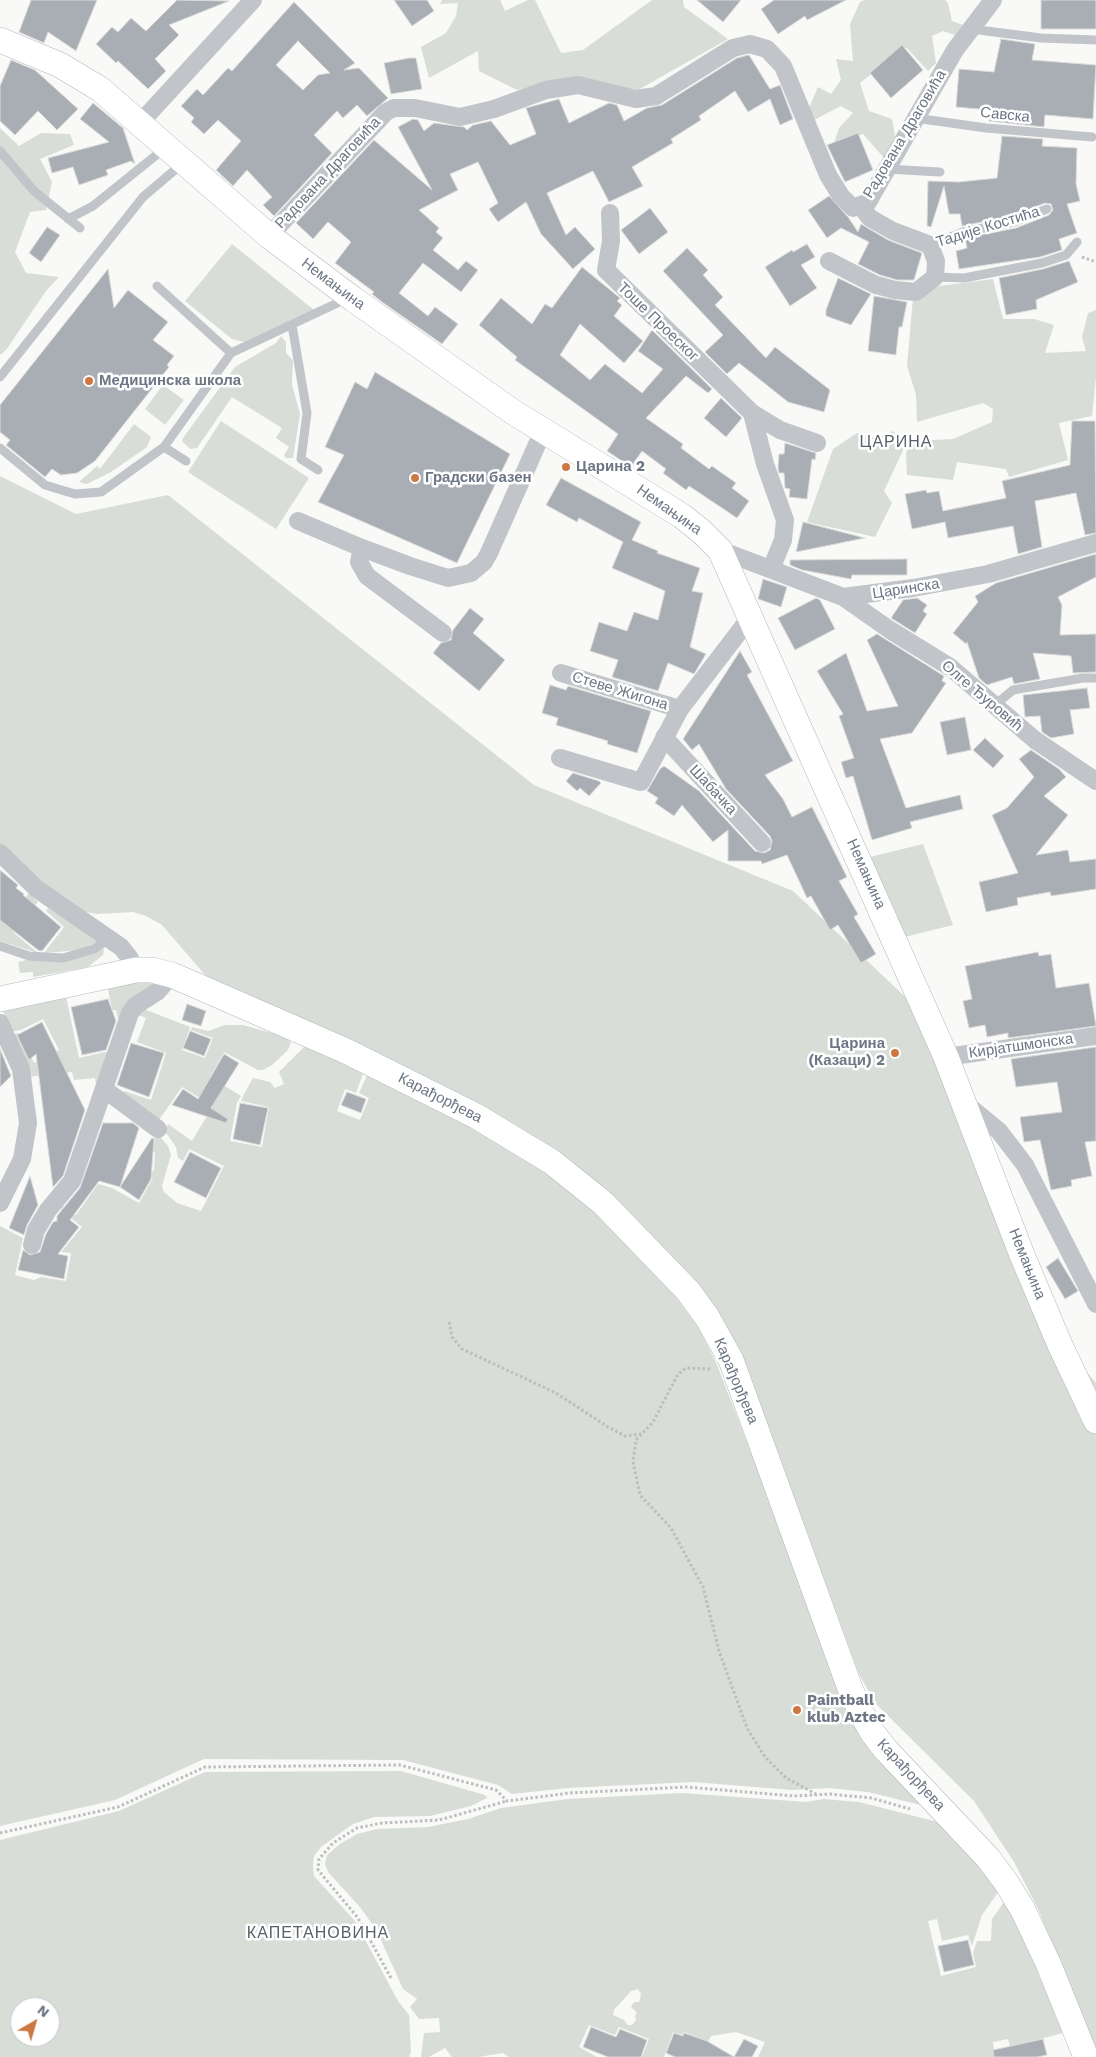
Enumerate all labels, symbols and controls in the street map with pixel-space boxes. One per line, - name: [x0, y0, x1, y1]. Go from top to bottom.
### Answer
- street label: Радована Драговића: [860, 67, 950, 201]
- street label: Савска: [979, 103, 1031, 127]
- street label: Радована Драговића: [272, 113, 384, 233]
- street label: Тадије Костића: [934, 203, 1042, 251]
- street label: Немањина: [298, 254, 368, 314]
- street label: Тоше Проеског: [614, 279, 702, 365]
- place label: Медицинска школа: [99, 372, 241, 390]
- marker: Медицинска школа: [83, 375, 95, 387]
- district label: ЦАРИНА: [859, 432, 933, 452]
- place label: Царина 2: [576, 458, 645, 476]
- marker: Царина 2: [560, 461, 572, 473]
- place label: Градски базен: [425, 469, 532, 487]
- marker: Градски базен: [409, 472, 421, 484]
- street label: Немањина: [633, 481, 705, 539]
- street label: Царинска: [871, 575, 941, 603]
- street label: Олге Ђуровић: [938, 657, 1026, 735]
- street label: Стеве Жигона: [570, 668, 670, 714]
- street label: Шабачка: [685, 761, 741, 819]
- street label: Немањина: [843, 836, 889, 912]
- street label: Кирјатшмонска: [968, 1030, 1074, 1062]
- place label: Царина (Казаци) 2: [808, 1035, 885, 1070]
- marker: Царина (Казаци) 2: [889, 1047, 901, 1059]
- street label: Карађорђева: [395, 1069, 485, 1127]
- street label: Немањина: [1005, 1226, 1049, 1302]
- street label: Карађорђева: [710, 1335, 762, 1427]
- place label: Paintball klub Aztec: [807, 1692, 886, 1727]
- marker: Paintball klub Aztec: [791, 1704, 803, 1716]
- street label: Карађорђева: [873, 1735, 949, 1815]
- district label: КАПЕТАНОВИНА: [245, 1923, 391, 1943]
- north arrow: [10, 1997, 60, 2047]
- text: N: [35, 2001, 53, 2020]

